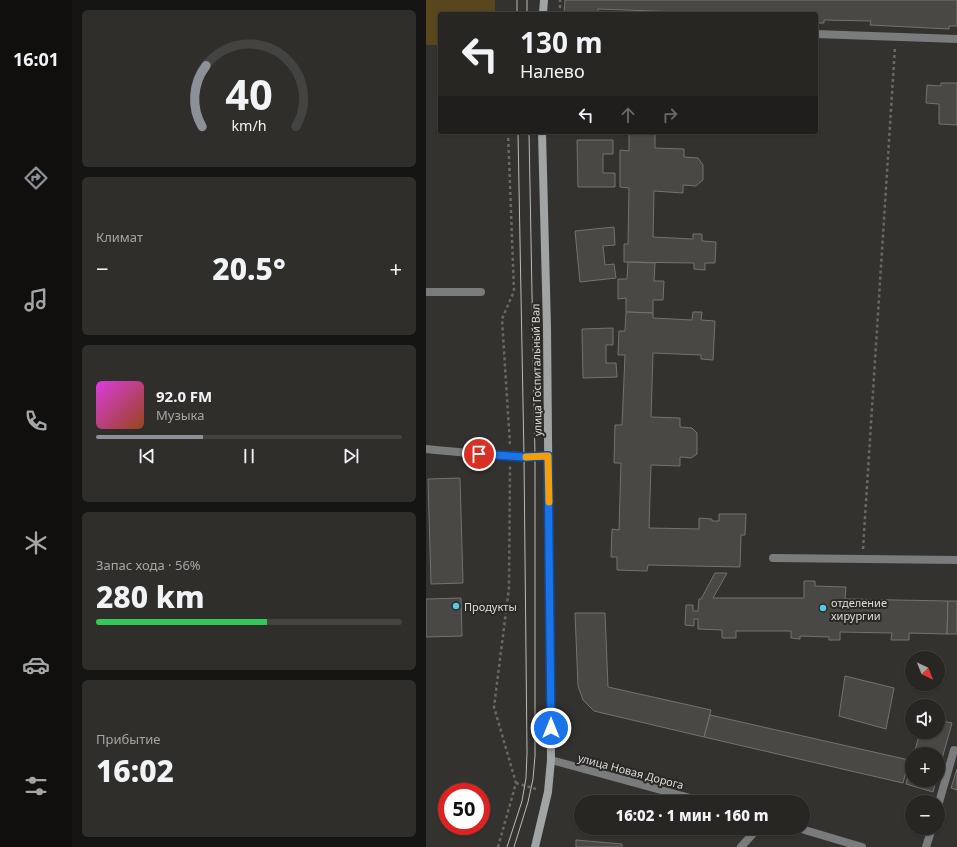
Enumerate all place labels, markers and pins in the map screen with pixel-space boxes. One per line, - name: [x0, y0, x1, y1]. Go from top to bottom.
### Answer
- pin: [462, 437, 496, 471]
- place label: отделение хирургии: [831, 595, 887, 623]
- place label: Продукты: [464, 599, 517, 614]
- marker: Продукты: [451, 601, 461, 611]
- marker: отделение хирургии: [818, 603, 828, 613]

